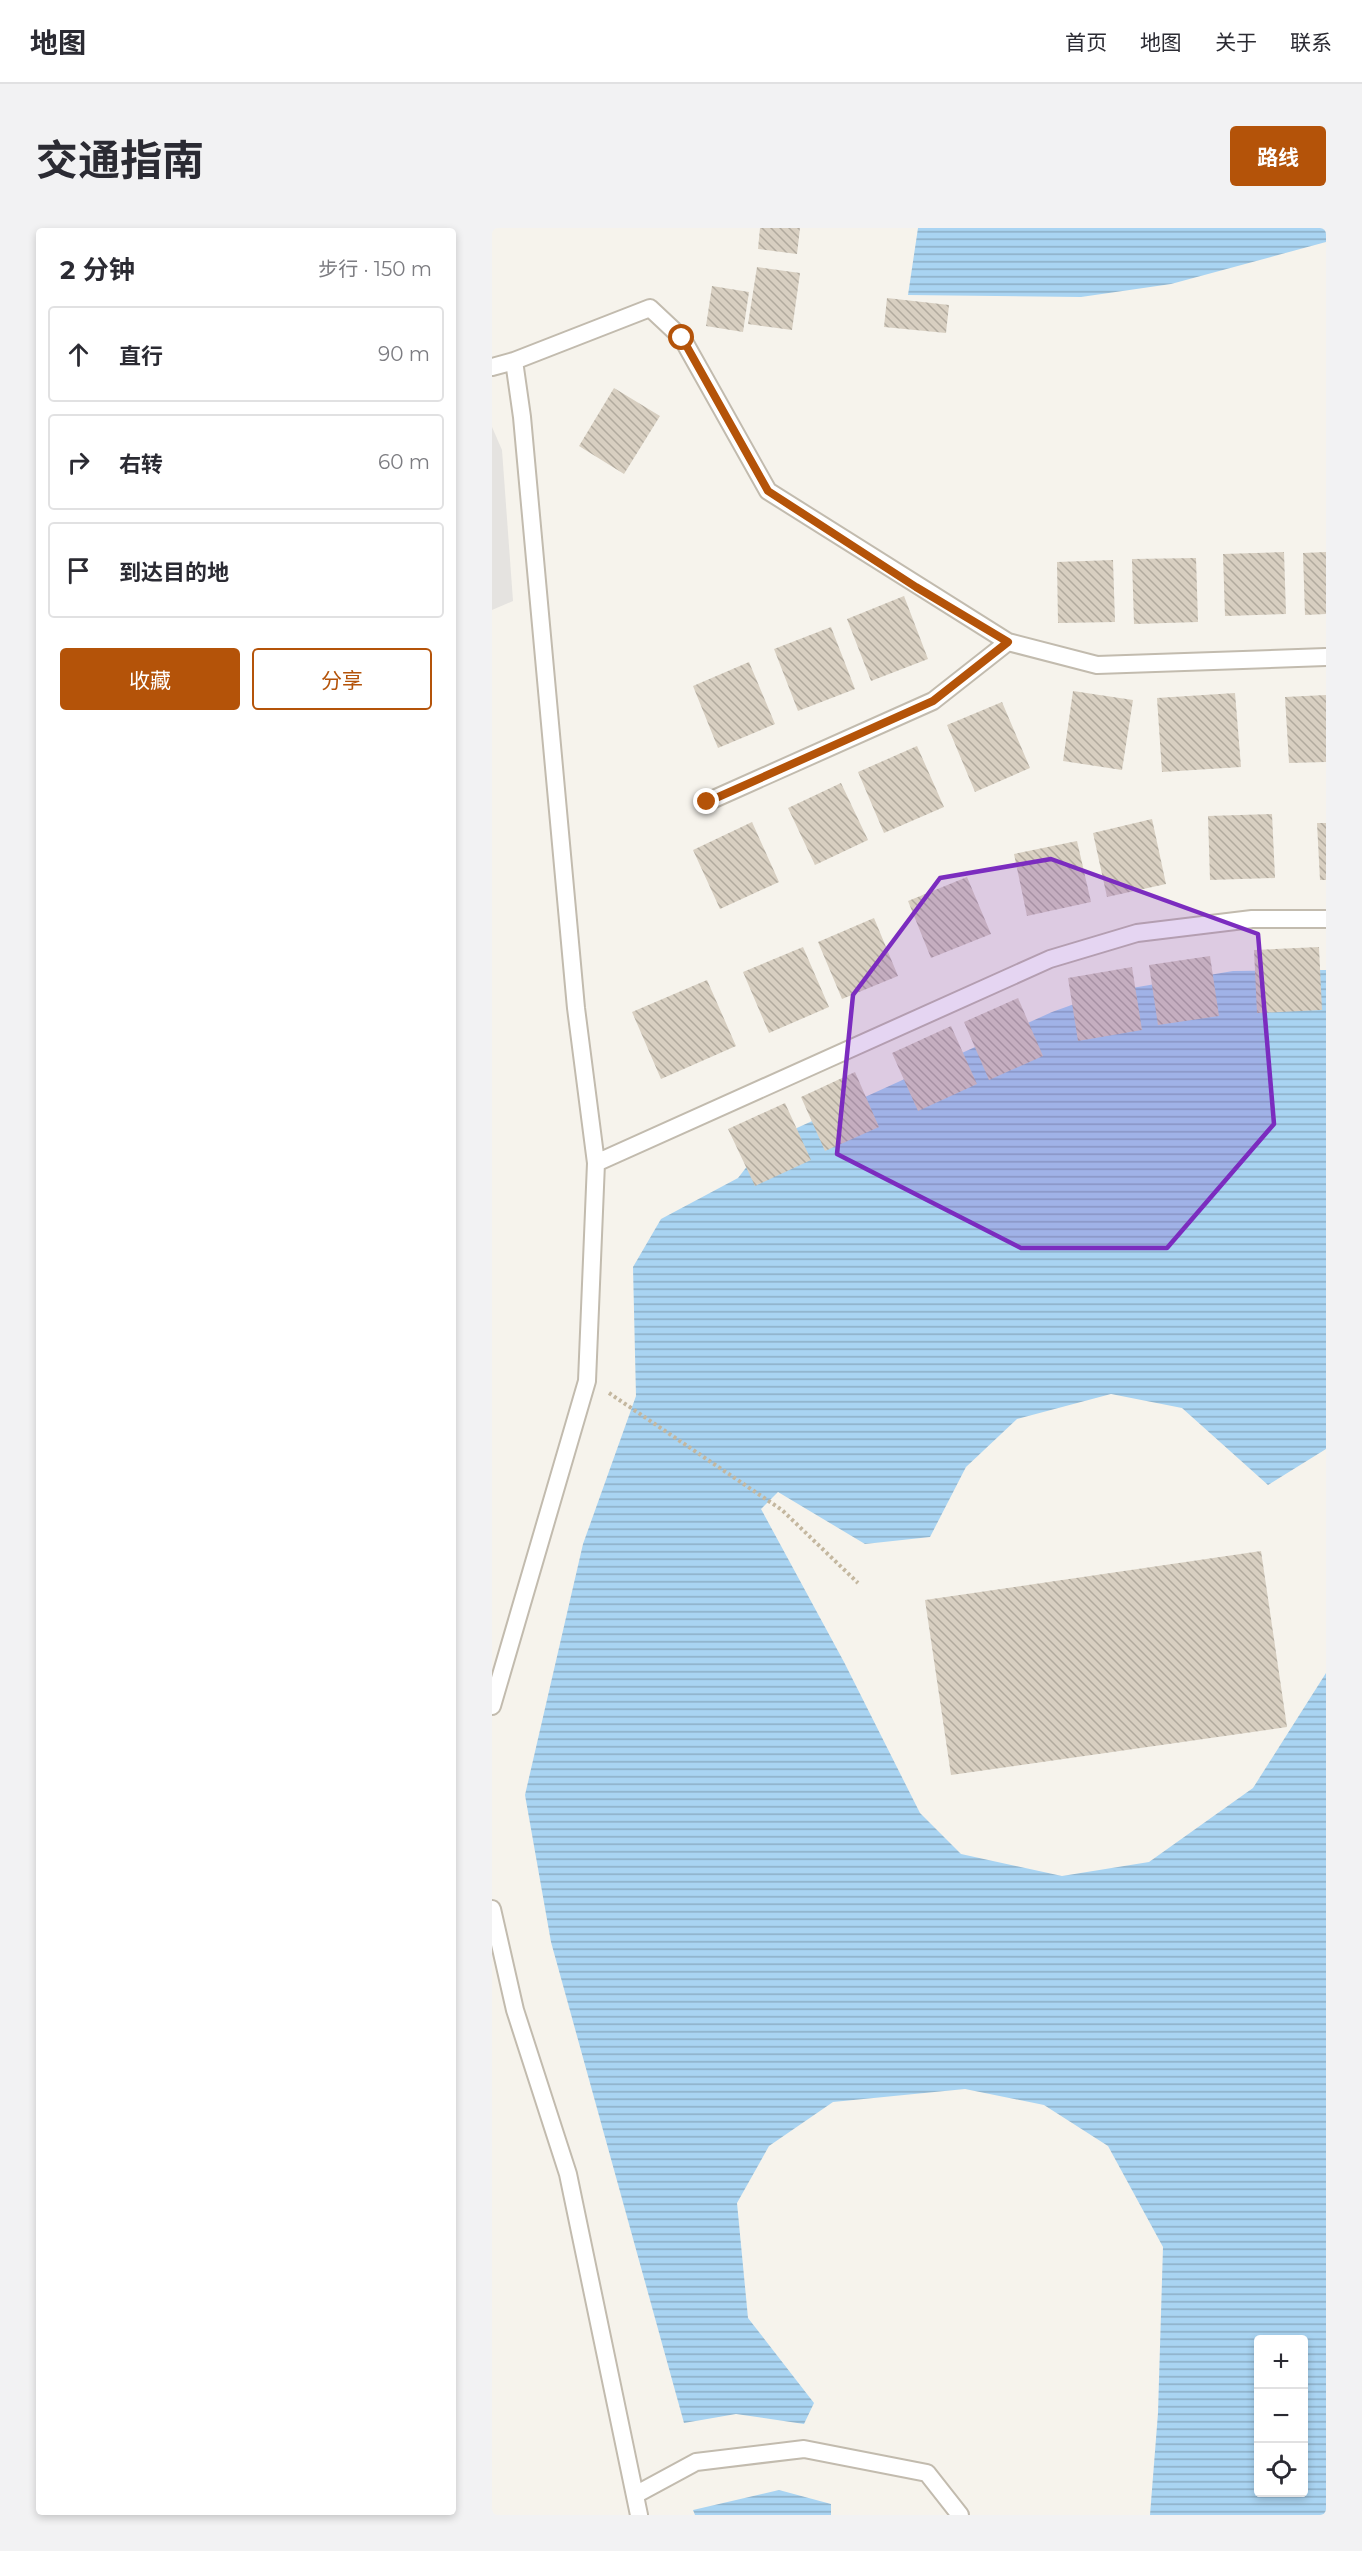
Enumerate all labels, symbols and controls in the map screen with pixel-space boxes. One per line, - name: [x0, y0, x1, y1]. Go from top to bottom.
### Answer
- text: 地图: [30, 26, 86, 60]
- text: 首页: [1065, 30, 1107, 55]
- text: 地图: [1140, 30, 1182, 55]
- text: 关于: [1215, 30, 1257, 55]
- text: 联系: [1290, 30, 1332, 55]
- button: 路线: [1230, 126, 1326, 186]
- text: 交通指南: [36, 134, 204, 186]
- text: 2 分钟: [60, 254, 135, 286]
- text: 步行 · 150 m: [318, 257, 432, 281]
- route start: [668, 324, 694, 350]
- icon: ahead: [62, 338, 95, 371]
- text: 90 m: [378, 342, 430, 366]
- text: 直行: [119, 343, 163, 370]
- icon: right: [62, 446, 95, 479]
- text: 60 m: [378, 450, 430, 474]
- text: 右转: [119, 451, 163, 478]
- icon: arrive: [62, 554, 95, 587]
- text: 到达目的地: [119, 559, 229, 586]
- button: 收藏: [60, 648, 240, 710]
- button: 分享: [252, 648, 432, 710]
- route end: [693, 788, 719, 814]
- map controls: [1254, 2335, 1308, 2497]
- button: +: [1254, 2335, 1308, 2389]
- button: −: [1254, 2389, 1308, 2443]
- button: locate: [1254, 2443, 1308, 2497]

